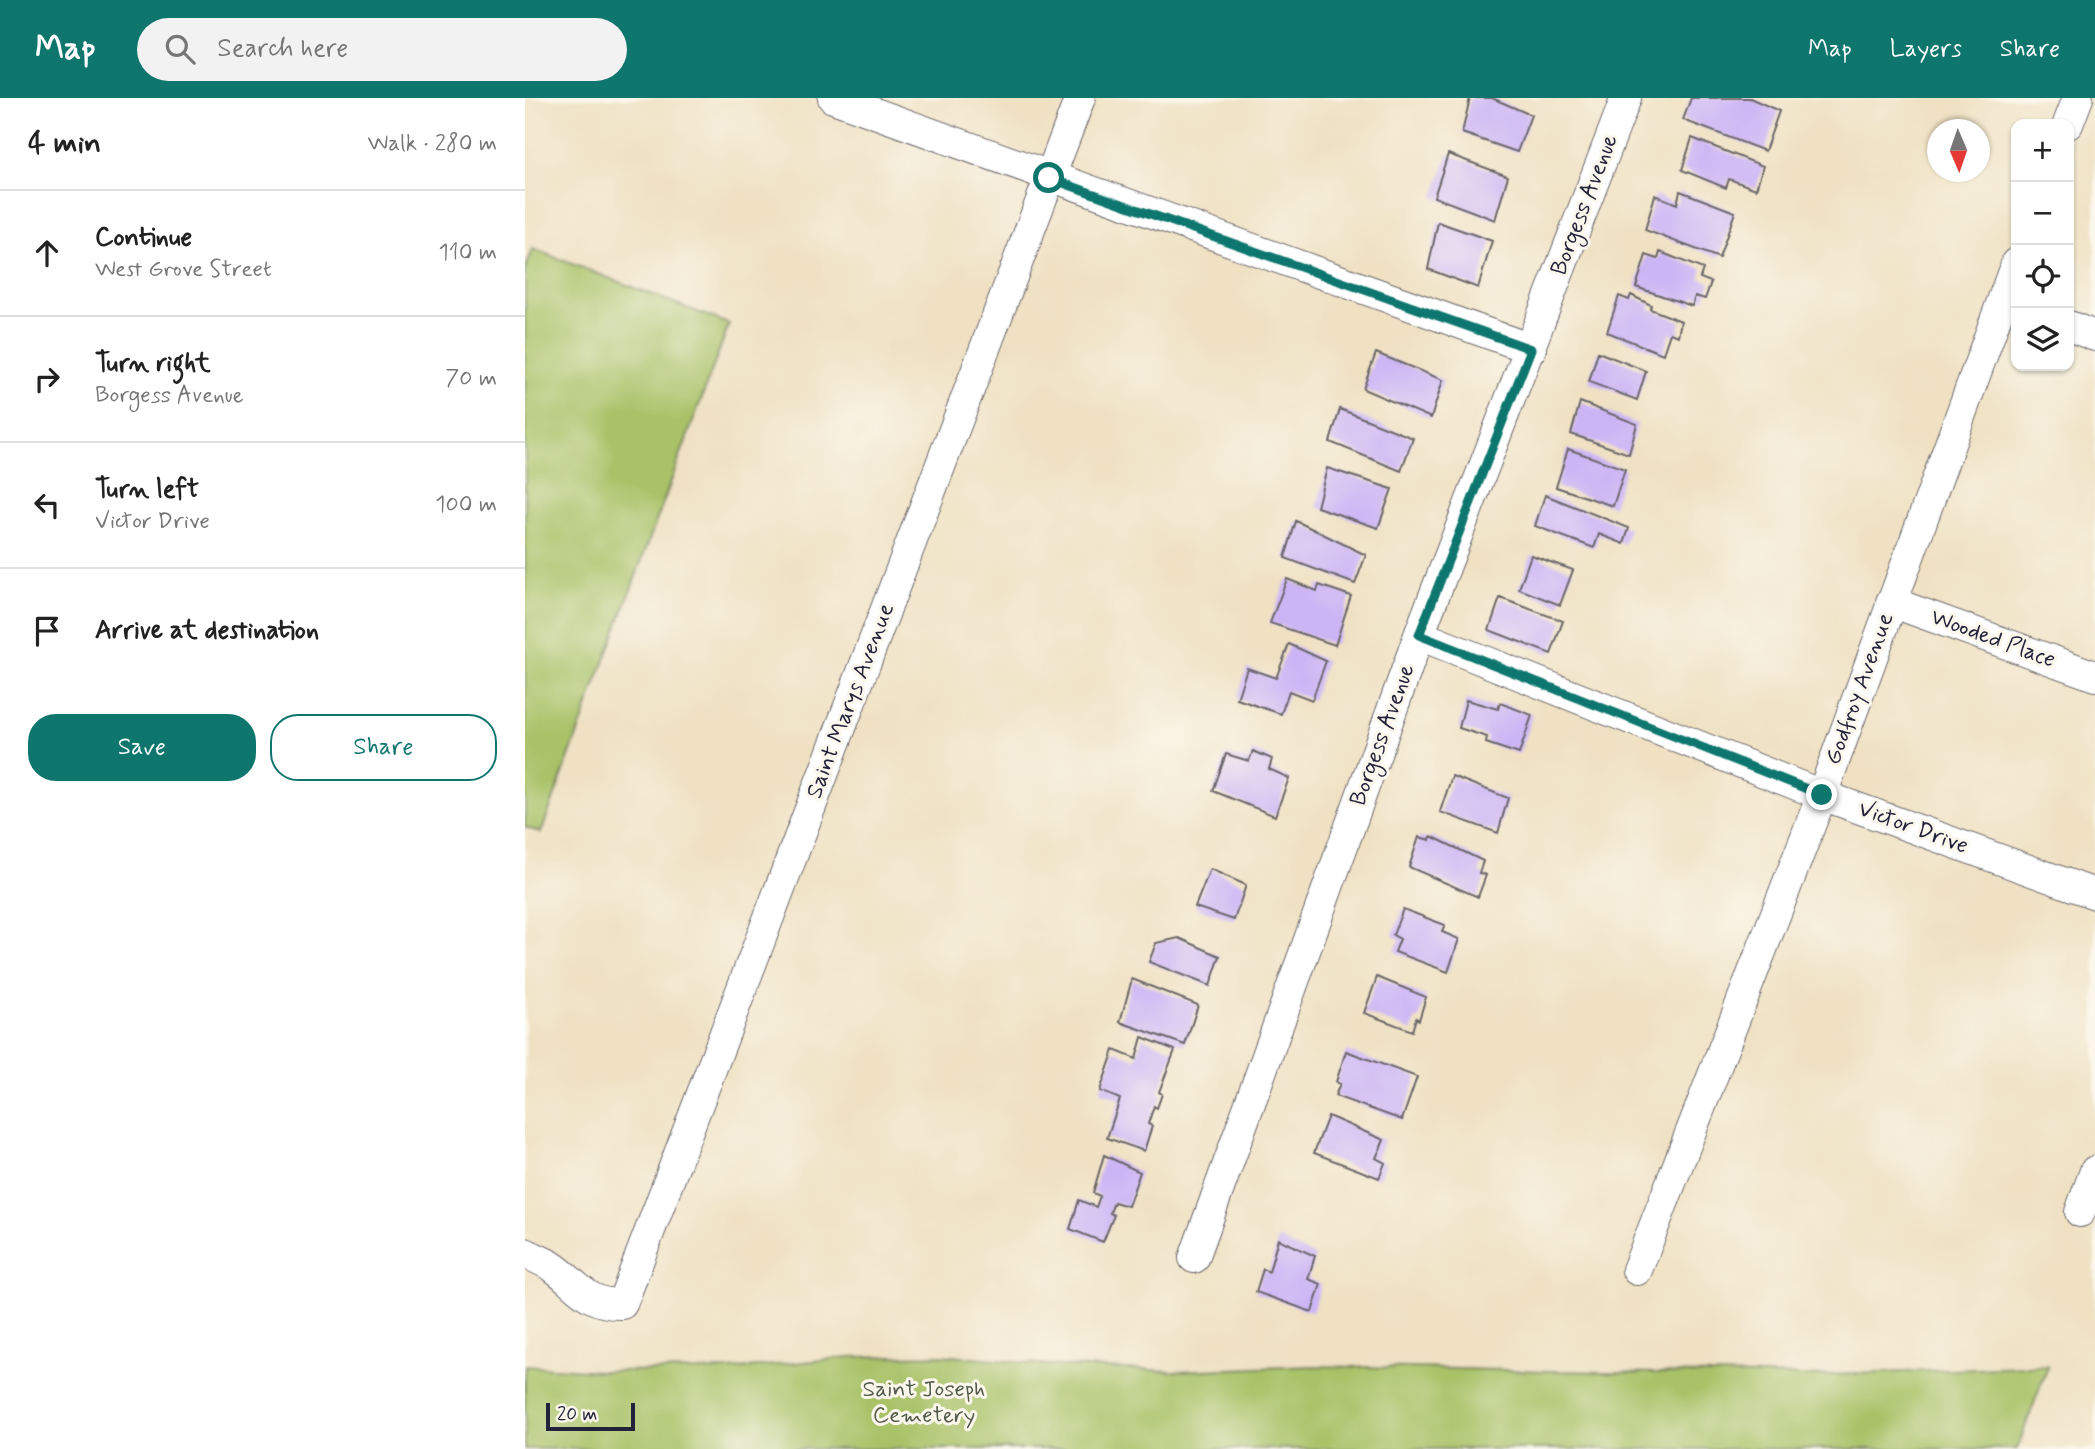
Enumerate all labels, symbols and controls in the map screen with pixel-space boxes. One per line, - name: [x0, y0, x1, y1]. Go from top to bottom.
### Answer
- search box: [137, 18, 627, 81]
- text: Map: [35, 27, 95, 71]
- icon: search: [161, 30, 199, 68]
- text: Search here: [217, 32, 348, 66]
- text: Map: [1808, 34, 1852, 65]
- text: Layers: [1890, 34, 1962, 65]
- text: Share: [2000, 34, 2060, 65]
- north arrow: [1927, 119, 1990, 182]
- map controls: [2011, 119, 2074, 371]
- button: +: [2011, 119, 2074, 182]
- text: 4 min: [28, 124, 101, 163]
- text: Walk · 280 m: [367, 129, 497, 159]
- street label: Borgess Avenue: [1544, 130, 1628, 280]
- route start: [1033, 162, 1064, 193]
- button: −: [2011, 182, 2074, 245]
- text: Continue: [95, 221, 192, 255]
- icon: ahead: [28, 234, 66, 272]
- text: 110 m: [438, 238, 497, 268]
- button: locate: [2011, 245, 2074, 308]
- text: West Grove Street: [95, 255, 272, 285]
- button: layers: [2011, 308, 2074, 371]
- text: Turn right: [95, 347, 211, 381]
- icon: right: [28, 360, 66, 398]
- text: 70 m: [445, 364, 497, 394]
- text: Borgess Avenue: [95, 381, 244, 411]
- text: Turn left: [95, 473, 199, 507]
- icon: left: [28, 486, 66, 524]
- text: 100 m: [435, 490, 497, 520]
- text: Victor Drive: [95, 507, 210, 537]
- street label: Saint Marys Avenue: [800, 599, 902, 803]
- street label: Wooded Place: [1926, 603, 2060, 675]
- street label: Godfroy Avenue: [1819, 609, 1901, 769]
- icon: arrive: [28, 612, 66, 650]
- text: Arrive at destination: [95, 614, 319, 648]
- street label: Borgess Avenue: [1343, 660, 1424, 811]
- button: Save: [28, 714, 256, 781]
- button: Share: [270, 714, 497, 781]
- route end: [1806, 779, 1837, 810]
- street label: Victor Drive: [1854, 794, 1972, 862]
- park label: Saint Joseph Cemetery: [863, 1375, 985, 1431]
- scale bar: [546, 1400, 635, 1432]
- text: 20 m: [557, 1402, 597, 1427]

